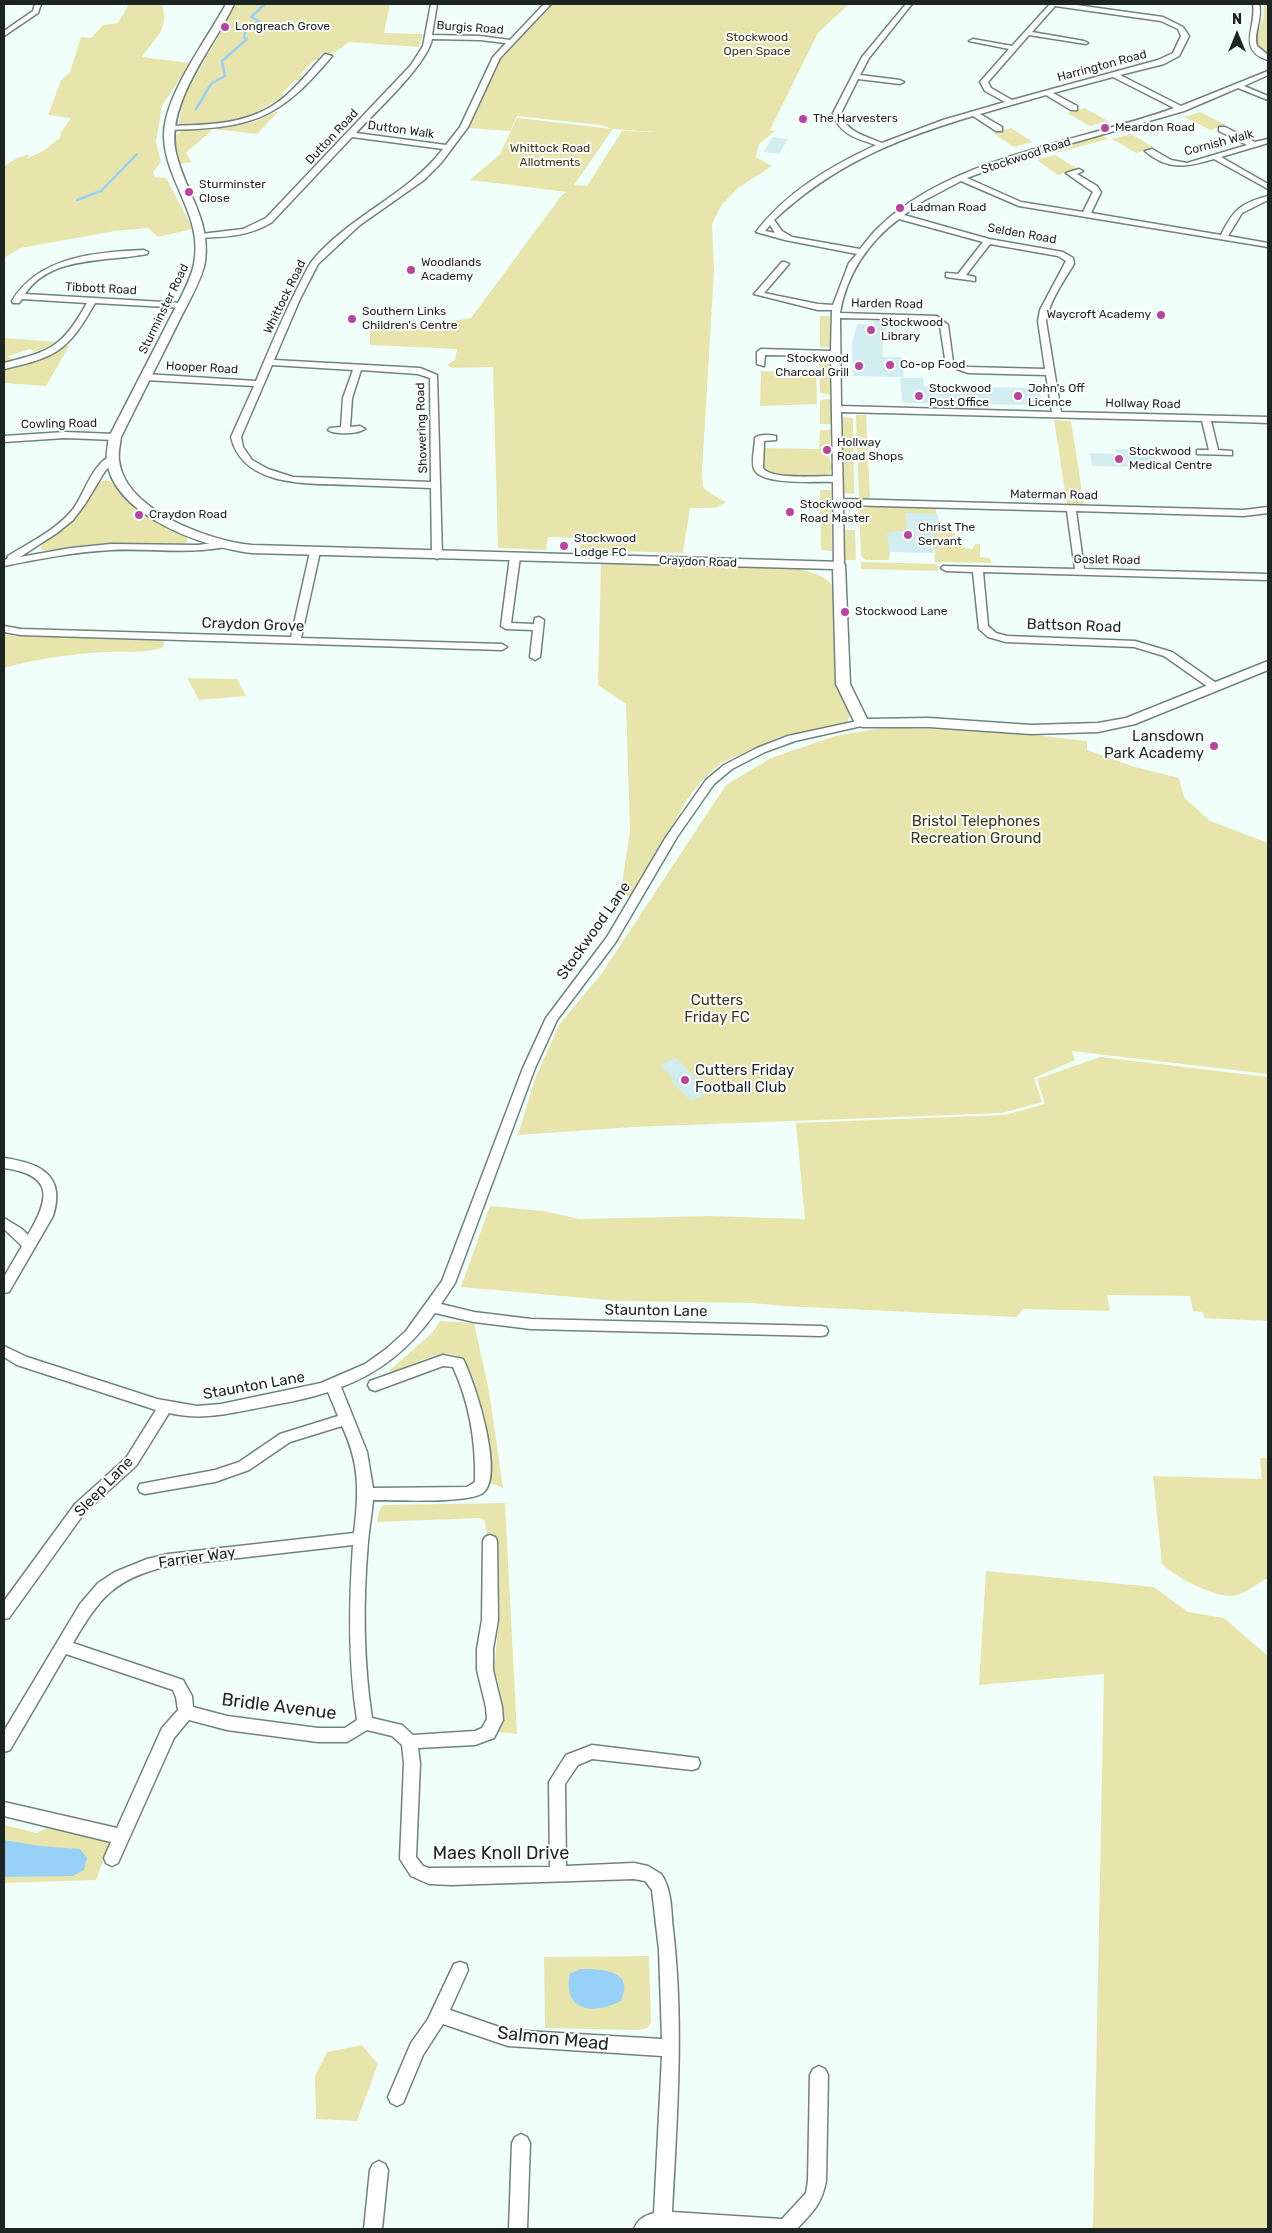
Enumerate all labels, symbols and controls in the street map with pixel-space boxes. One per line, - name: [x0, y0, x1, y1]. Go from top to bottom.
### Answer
- north arrow: [1212, 10, 1262, 60]
- text: N: [1232, 11, 1242, 28]
- street label: Burgis Road: [436, 18, 504, 38]
- place label: Longreach Grove: [235, 20, 330, 34]
- marker: Longreach Grove: [219, 21, 231, 33]
- park label: Stockwood Open Space: [724, 31, 790, 59]
- street label: Harrington Road: [1056, 47, 1148, 85]
- street label: Dutton Road: [303, 106, 361, 168]
- place label: The Harvesters: [813, 112, 898, 126]
- marker: The Harvesters: [797, 113, 809, 125]
- street label: Dutton Walk: [367, 118, 435, 142]
- place label: Meardon Road: [1115, 121, 1195, 135]
- marker: Meardon Road: [1099, 122, 1111, 134]
- street label: Cornish Walk: [1183, 127, 1255, 159]
- street label: Stockwood Road: [979, 135, 1073, 177]
- park label: Whittock Road Allotments: [510, 142, 590, 170]
- place label: Sturminster Close: [199, 178, 266, 206]
- marker: Sturminster Close: [183, 186, 195, 198]
- place label: Ladman Road: [910, 201, 986, 215]
- marker: Ladman Road: [894, 202, 906, 214]
- street label: Selden Road: [986, 221, 1058, 247]
- place label: Woodlands Academy: [421, 256, 481, 284]
- street label: Whittock Road: [261, 258, 309, 336]
- street label: Sturminster Road: [136, 262, 192, 356]
- marker: Woodlands Academy: [405, 264, 417, 276]
- street label: Tibbott Road: [65, 280, 137, 298]
- street label: Harden Road: [851, 296, 923, 312]
- place label: Southern Links Children's Centre: [362, 305, 458, 333]
- place label: Waycroft Academy: [1046, 308, 1151, 322]
- marker: Waycroft Academy: [1155, 309, 1167, 321]
- marker: Southern Links Children's Centre: [346, 313, 358, 325]
- place label: Stockwood Library: [881, 316, 943, 344]
- marker: Stockwood Library: [865, 324, 877, 336]
- place label: Stockwood Charcoal Grill: [775, 352, 849, 380]
- place label: Co-op Food: [900, 358, 965, 372]
- street label: Hooper Road: [166, 359, 238, 377]
- marker: Co-op Food: [884, 359, 896, 371]
- marker: Stockwood Charcoal Grill: [853, 360, 865, 372]
- street label: Showering Road: [413, 382, 431, 474]
- place label: Stockwood Post Office: [929, 382, 991, 410]
- place label: John's Off Licence: [1028, 382, 1085, 410]
- marker: Stockwood Post Office: [913, 390, 925, 402]
- marker: John's Off Licence: [1012, 390, 1024, 402]
- street label: Hollway Road: [1105, 396, 1181, 412]
- street label: Cowling Road: [21, 416, 97, 432]
- place label: Hollway Road Shops: [837, 436, 903, 464]
- marker: Hollway Road Shops: [821, 444, 833, 456]
- place label: Stockwood Medical Centre: [1129, 445, 1212, 473]
- marker: Stockwood Medical Centre: [1113, 453, 1125, 465]
- street label: Materman Road: [1010, 487, 1098, 503]
- place label: Stockwood Road Master: [800, 498, 870, 526]
- marker: Stockwood Road Master: [784, 506, 796, 518]
- place label: Craydon Road: [149, 508, 227, 522]
- marker: Craydon Road: [133, 509, 145, 521]
- place label: Christ The Servant: [918, 521, 975, 549]
- marker: Christ The Servant: [902, 529, 914, 541]
- place label: Stockwood Lodge FC: [574, 532, 636, 560]
- marker: Stockwood Lodge FC: [558, 540, 570, 552]
- street label: Goslet Road: [1073, 552, 1141, 568]
- street label: Craydon Road: [659, 553, 737, 571]
- place label: Stockwood Lane: [855, 605, 948, 619]
- marker: Stockwood Lane: [839, 606, 851, 618]
- street label: Craydon Grove: [201, 614, 305, 636]
- street label: Battson Road: [1026, 615, 1122, 637]
- place label: Lansdown Park Academy: [1104, 728, 1204, 763]
- marker: Lansdown Park Academy: [1208, 740, 1220, 752]
- park label: Bristol Telephones Recreation Ground: [911, 813, 1041, 848]
- street label: Stockwood Lane: [553, 878, 635, 984]
- park label: Cutters Friday FC: [684, 992, 750, 1027]
- place label: Cutters Friday Football Club: [695, 1062, 794, 1097]
- marker: Cutters Friday Football Club: [679, 1074, 691, 1086]
- street label: Staunton Lane: [604, 1301, 708, 1321]
- street label: Staunton Lane: [202, 1368, 306, 1404]
- street label: Sleep Lane: [71, 1453, 137, 1521]
- street label: Farrier Way: [157, 1544, 237, 1572]
- street label: Bridle Avenue: [220, 1689, 338, 1725]
- street label: Maes Knoll Drive: [433, 1843, 569, 1865]
- street label: Salmon Mead: [496, 2022, 610, 2056]

